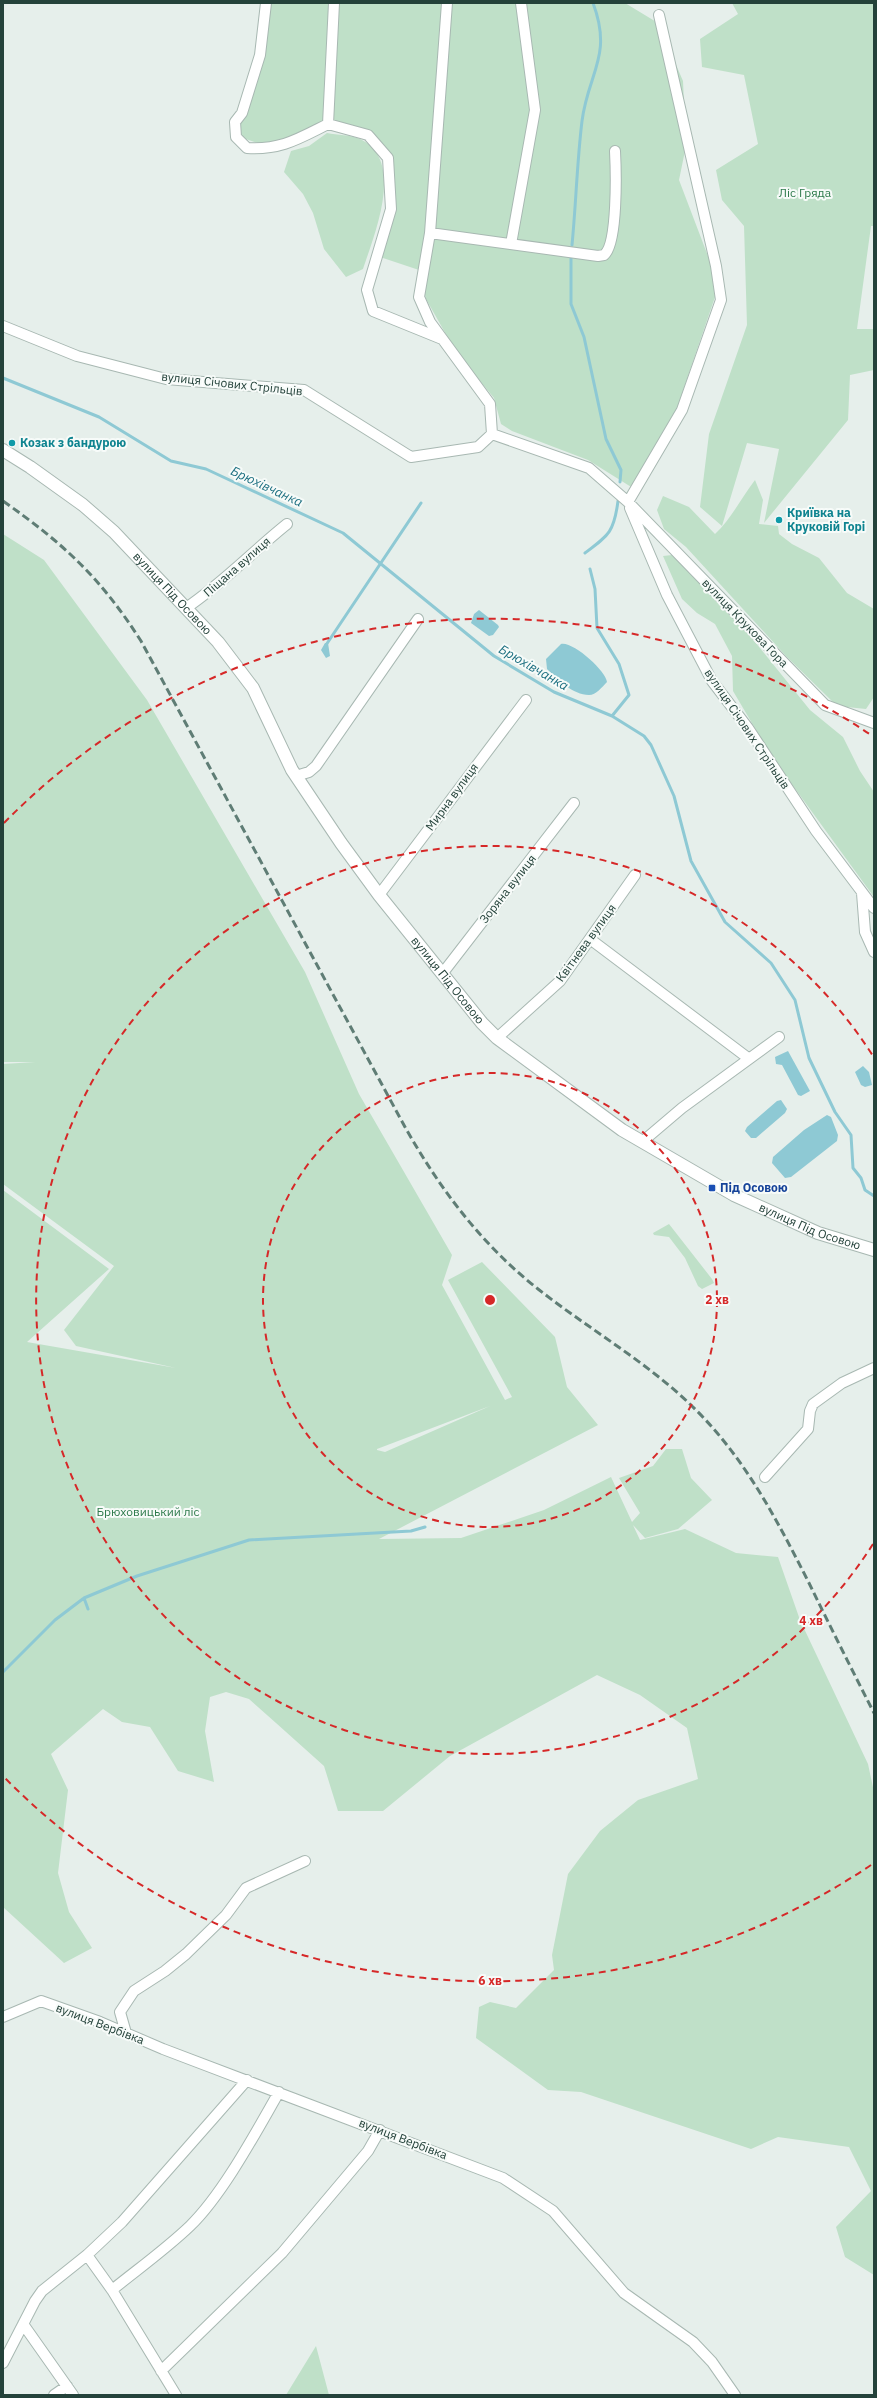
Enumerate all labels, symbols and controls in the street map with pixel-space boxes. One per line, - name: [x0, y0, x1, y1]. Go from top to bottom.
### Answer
- park label: Ліс Гряда: [779, 185, 832, 200]
- street label: вулиця Січових Стрільців: [161, 369, 303, 398]
- place label: Козак з бандурою: [20, 435, 126, 450]
- marker: Козак з бандурою: [7, 438, 17, 448]
- water label: Брюхівчанка: [228, 462, 306, 511]
- place label: Криївка на Круковій Горі: [787, 505, 865, 534]
- marker: Криївка на Круковій Горі: [774, 515, 784, 525]
- street label: Піщана вулиця: [200, 533, 273, 600]
- street label: вулиця Під Осовою: [130, 549, 215, 638]
- street label: вулиця Крукова Гора: [699, 575, 792, 671]
- water label: Брюхівчанка: [496, 641, 572, 694]
- street label: вулиця Січових Стрільців: [701, 666, 793, 792]
- street label: Мирна вулиця: [422, 760, 481, 833]
- street label: Зоряна вулиця: [476, 851, 539, 926]
- street label: Квітнева вулиця: [552, 901, 619, 985]
- street label: вулиця Під Осовою: [408, 933, 488, 1027]
- place label: Під Осовою: [720, 1180, 788, 1195]
- marker: Під Осовою: [707, 1183, 717, 1193]
- street label: вулиця Під Осовою: [757, 1199, 863, 1253]
- text: 2 хв: [705, 1292, 729, 1307]
- centre of rings: [483, 1293, 497, 1307]
- park label: Брюховицький ліс: [96, 1504, 200, 1519]
- text: 4 хв: [799, 1613, 823, 1628]
- text: 6 хв: [478, 1973, 502, 1988]
- street label: вулиця Вербівка: [54, 2000, 147, 2047]
- street label: вулиця Вербівка: [357, 2115, 450, 2162]

